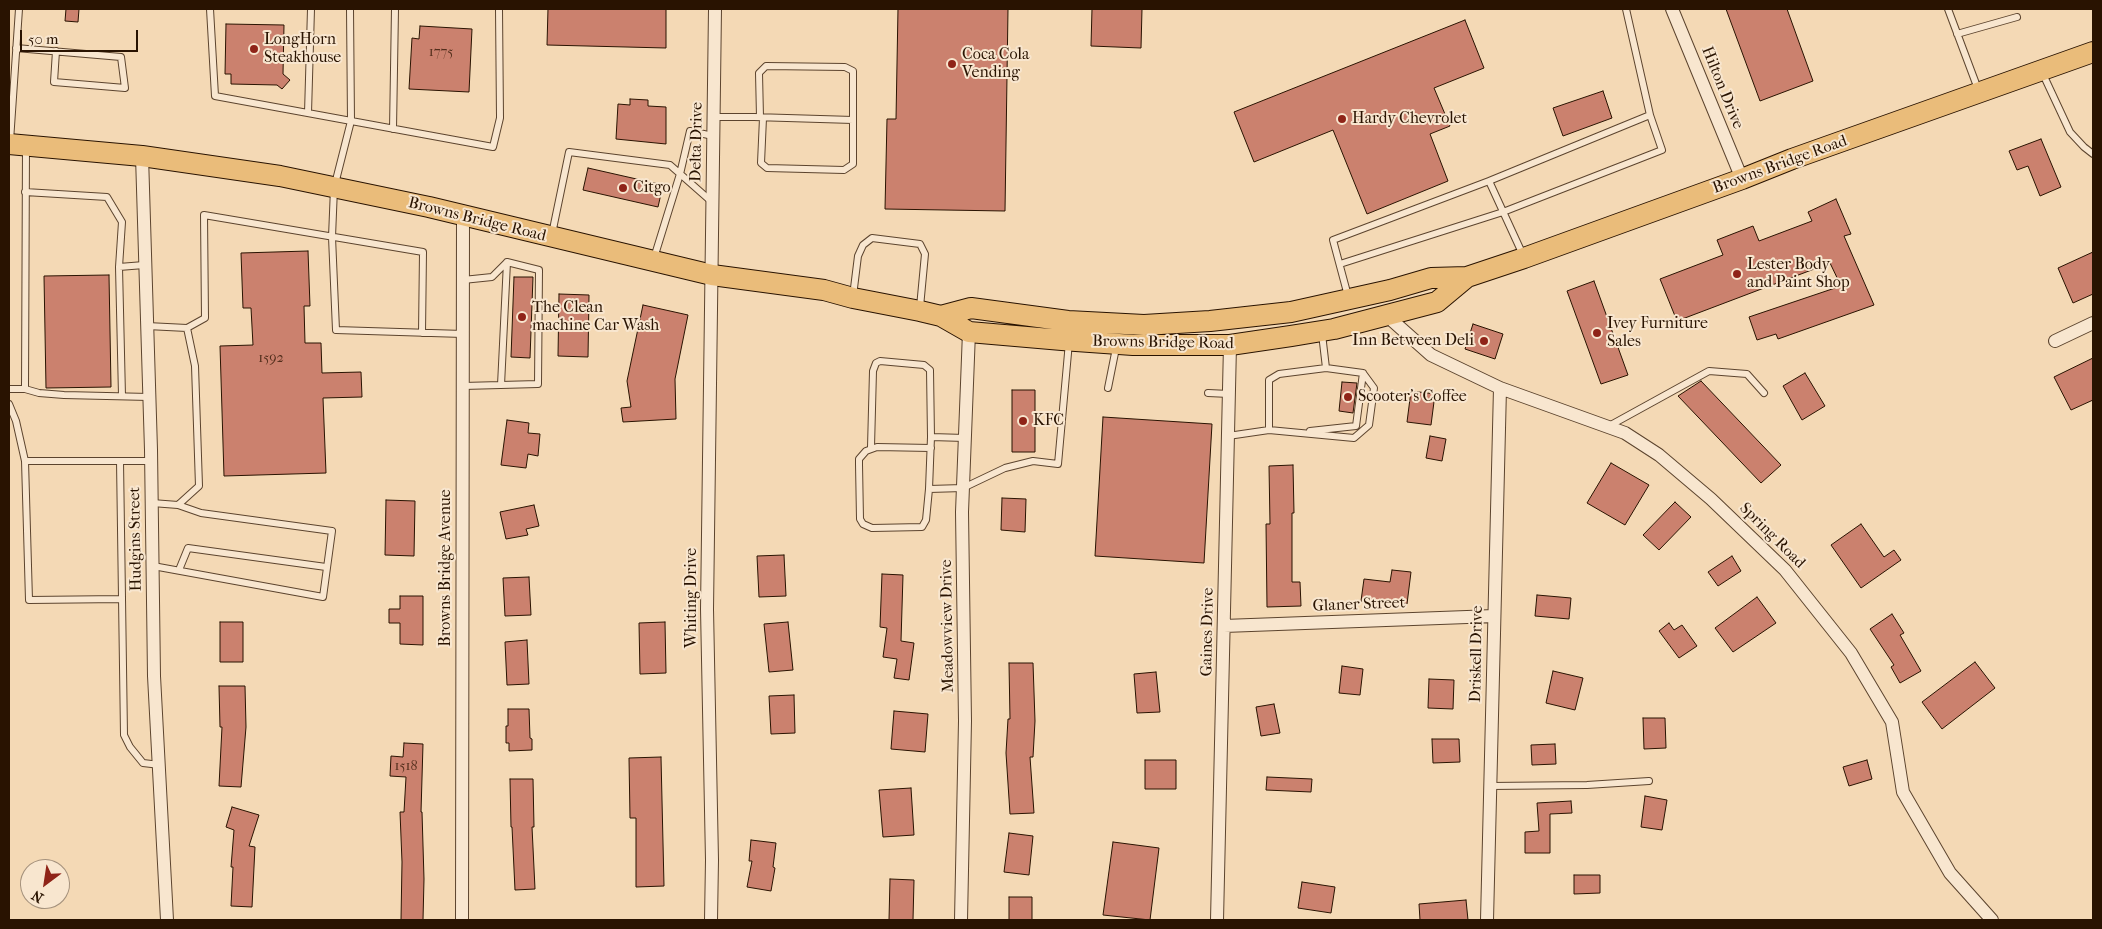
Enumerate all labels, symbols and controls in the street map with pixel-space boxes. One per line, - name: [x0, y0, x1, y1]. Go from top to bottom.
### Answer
- scale bar: [22, 20, 140, 52]
- text: 50 m: [28, 30, 58, 48]
- place label: LongHorn Steakhouse: [264, 30, 341, 68]
- marker: LongHorn Steakhouse: [248, 43, 260, 55]
- street label: Hilton Drive: [1697, 44, 1747, 132]
- house number: 1775: [429, 45, 453, 61]
- place label: Coca Cola Vending: [962, 45, 1029, 83]
- marker: Coca Cola Vending: [946, 58, 958, 70]
- street label: Delta Drive: [687, 102, 707, 182]
- place label: Hardy Chevrolet: [1352, 109, 1467, 129]
- marker: Hardy Chevrolet: [1336, 113, 1348, 125]
- street label: Browns Bridge Road: [1710, 132, 1850, 198]
- place label: Citgo: [633, 178, 671, 198]
- marker: Citgo: [617, 182, 629, 194]
- street label: Browns Bridge Road: [406, 194, 548, 246]
- place label: Lester Body and Paint Shop: [1747, 255, 1850, 293]
- marker: Lester Body and Paint Shop: [1731, 268, 1743, 280]
- place label: The Clean machine Car Wash: [532, 298, 659, 336]
- marker: The Clean machine Car Wash: [516, 311, 528, 323]
- place label: Ivey Furniture Sales: [1607, 314, 1708, 352]
- marker: Ivey Furniture Sales: [1591, 327, 1603, 339]
- place label: Inn Between Deli: [1352, 331, 1474, 351]
- street label: Browns Bridge Road: [1092, 332, 1234, 354]
- marker: Inn Between Deli: [1478, 335, 1490, 347]
- house number: 1592: [258, 351, 284, 367]
- place label: Scooter's Coffee: [1358, 387, 1467, 407]
- marker: Scooter's Coffee: [1342, 391, 1354, 403]
- place label: KFC: [1033, 411, 1064, 431]
- marker: KFC: [1017, 415, 1029, 427]
- street label: Hudgins Street: [125, 487, 147, 591]
- street label: Browns Bridge Avenue: [436, 489, 456, 647]
- street label: Spring Road: [1735, 499, 1809, 573]
- street label: Whiting Drive: [682, 548, 702, 648]
- street label: Meadowview Drive: [937, 559, 959, 693]
- street label: Gaines Drive: [1198, 587, 1218, 677]
- street label: Glaner Street: [1312, 594, 1406, 616]
- street label: Driskell Drive: [1467, 605, 1487, 703]
- house number: 1518: [394, 759, 418, 775]
- north arrow: [20, 859, 70, 909]
- text: N: [29, 886, 46, 906]

